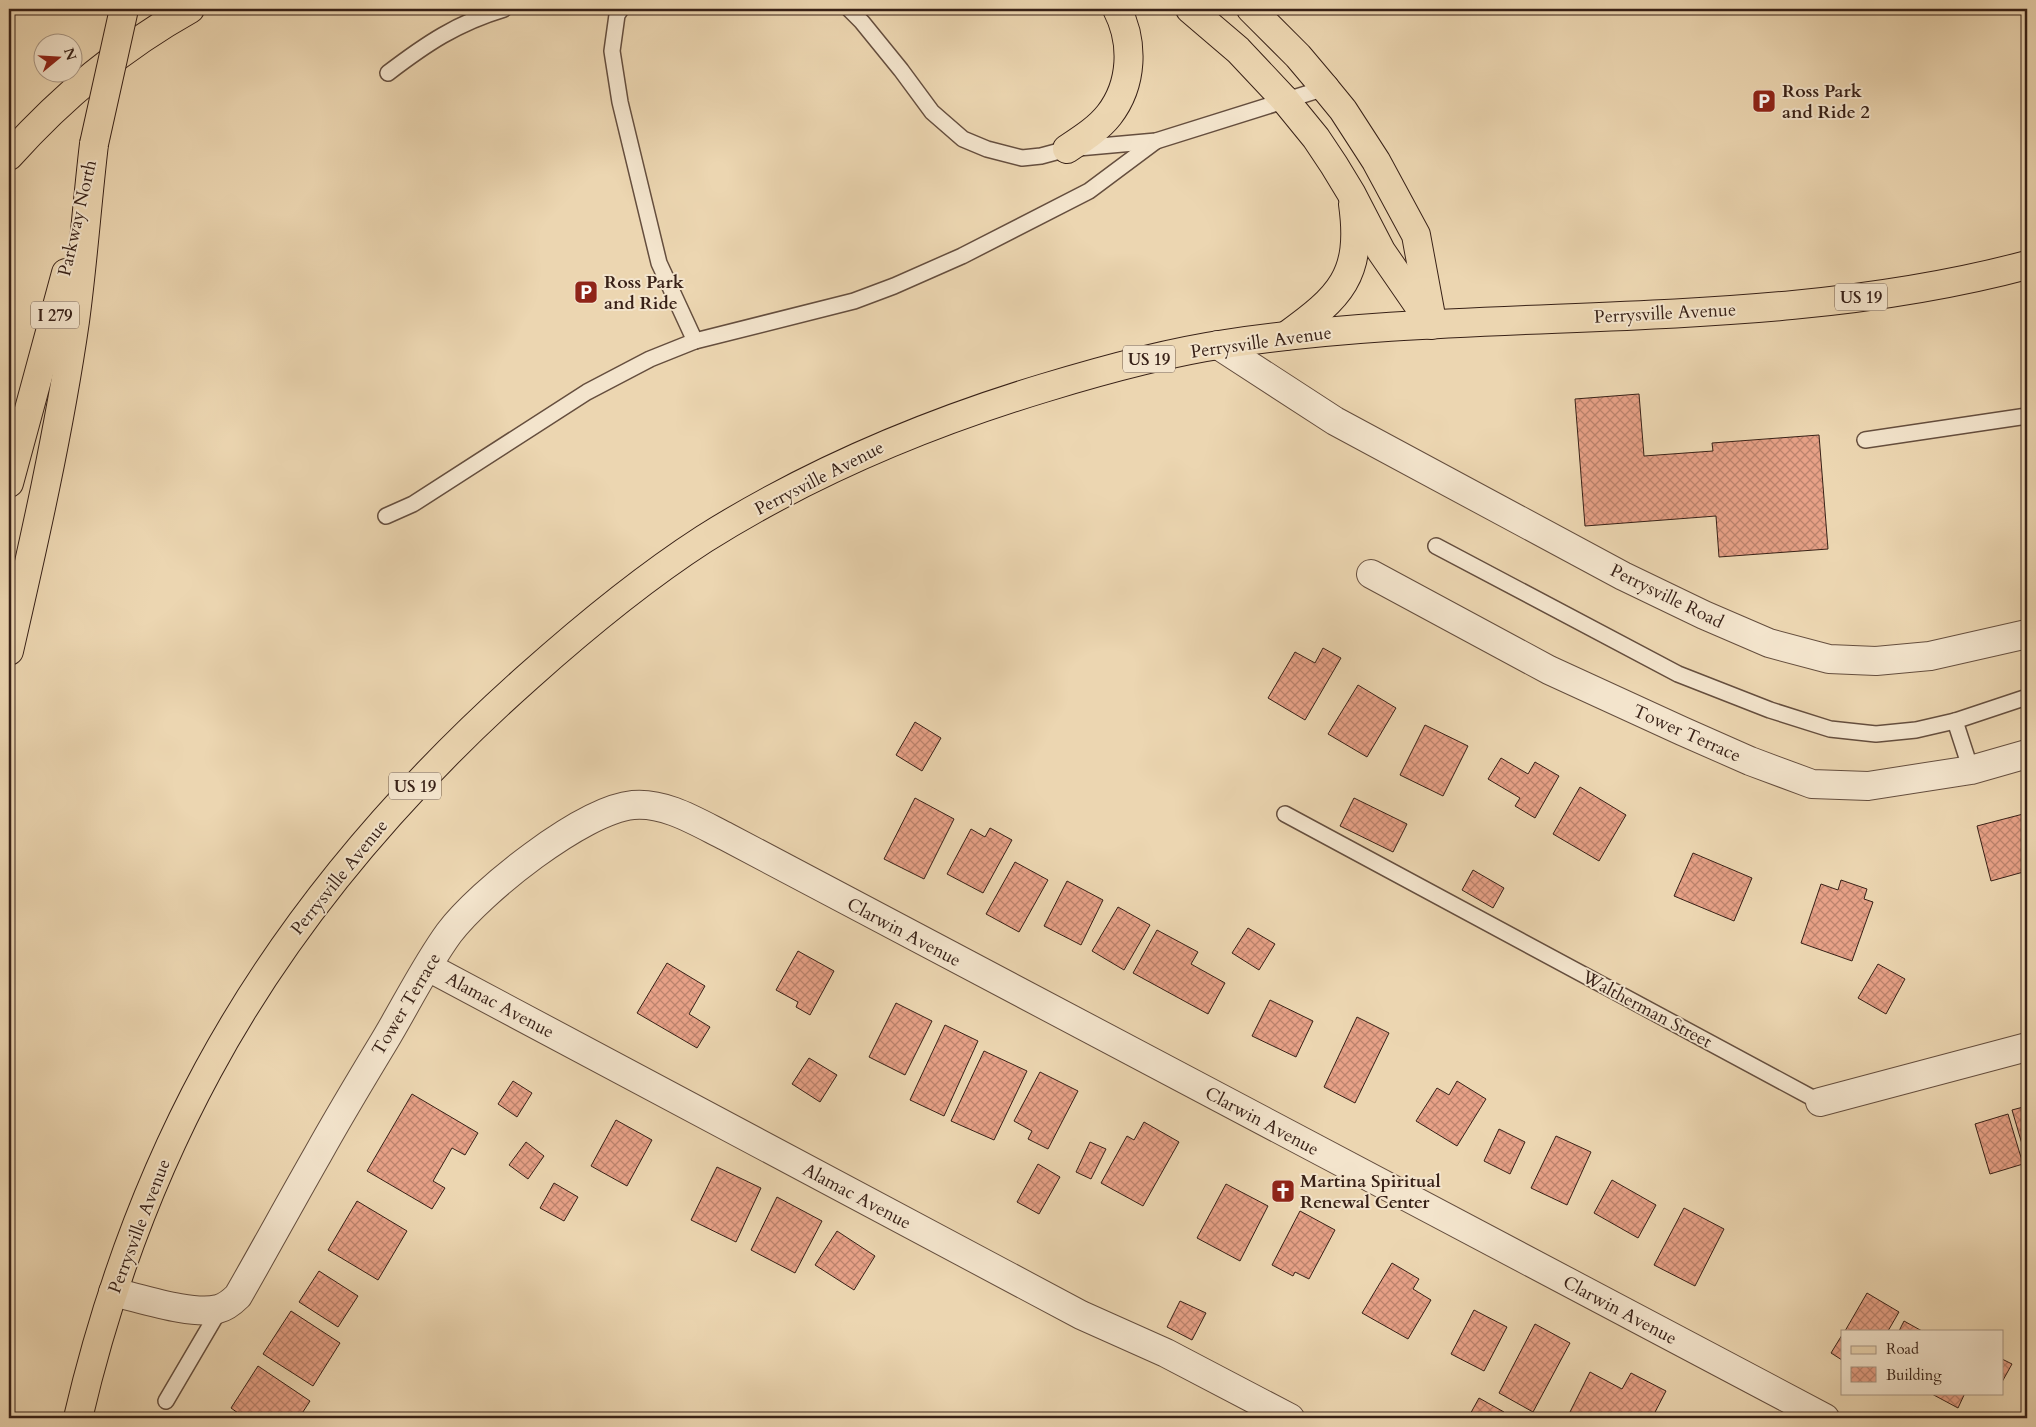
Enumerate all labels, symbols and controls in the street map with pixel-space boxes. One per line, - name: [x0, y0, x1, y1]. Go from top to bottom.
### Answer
- north arrow: [32, 32, 82, 82]
- text: N: [59, 45, 81, 63]
- place label: Ross Park and Ride 2: [1782, 79, 1870, 125]
- parking icon: Ross Park and Ride 2: [1751, 88, 1777, 114]
- street label: Parkway North: [52, 158, 103, 279]
- place label: Ross Park and Ride: [604, 270, 685, 316]
- parking icon: Ross Park and Ride: [573, 279, 599, 305]
- road number: US 19: [1835, 284, 1887, 310]
- street label: Perrysville Avenue: [1593, 297, 1737, 330]
- road number: I 279: [31, 302, 79, 328]
- street label: Perrysville Avenue: [1189, 320, 1333, 365]
- road number: US 19: [1123, 346, 1175, 372]
- street label: Perrysville Avenue: [750, 435, 888, 522]
- street label: Perrysville Road: [1606, 558, 1728, 635]
- street label: Tower Terrace: [1629, 699, 1745, 768]
- road number: US 19: [389, 772, 441, 799]
- street label: Perrysville Avenue: [285, 814, 394, 940]
- street label: Clarwin Avenue: [842, 892, 965, 973]
- street label: Tower Terrace: [366, 948, 447, 1060]
- street label: Waltherman Street: [1576, 964, 1716, 1054]
- street label: Alamac Avenue: [441, 966, 558, 1045]
- street label: Clarwin Avenue: [1200, 1081, 1323, 1162]
- street label: Perrysville Avenue: [102, 1155, 177, 1297]
- street label: Alamac Avenue: [798, 1157, 915, 1236]
- place label: Martina Spiritual Renewal Center: [1300, 1169, 1441, 1215]
- church icon: Martina Spiritual Renewal Center: [1270, 1178, 1296, 1204]
- street label: Clarwin Avenue: [1558, 1270, 1681, 1351]
- legend: [1841, 1330, 2004, 1394]
- text: Road: [1886, 1339, 1919, 1359]
- text: Building: [1886, 1365, 1942, 1385]

